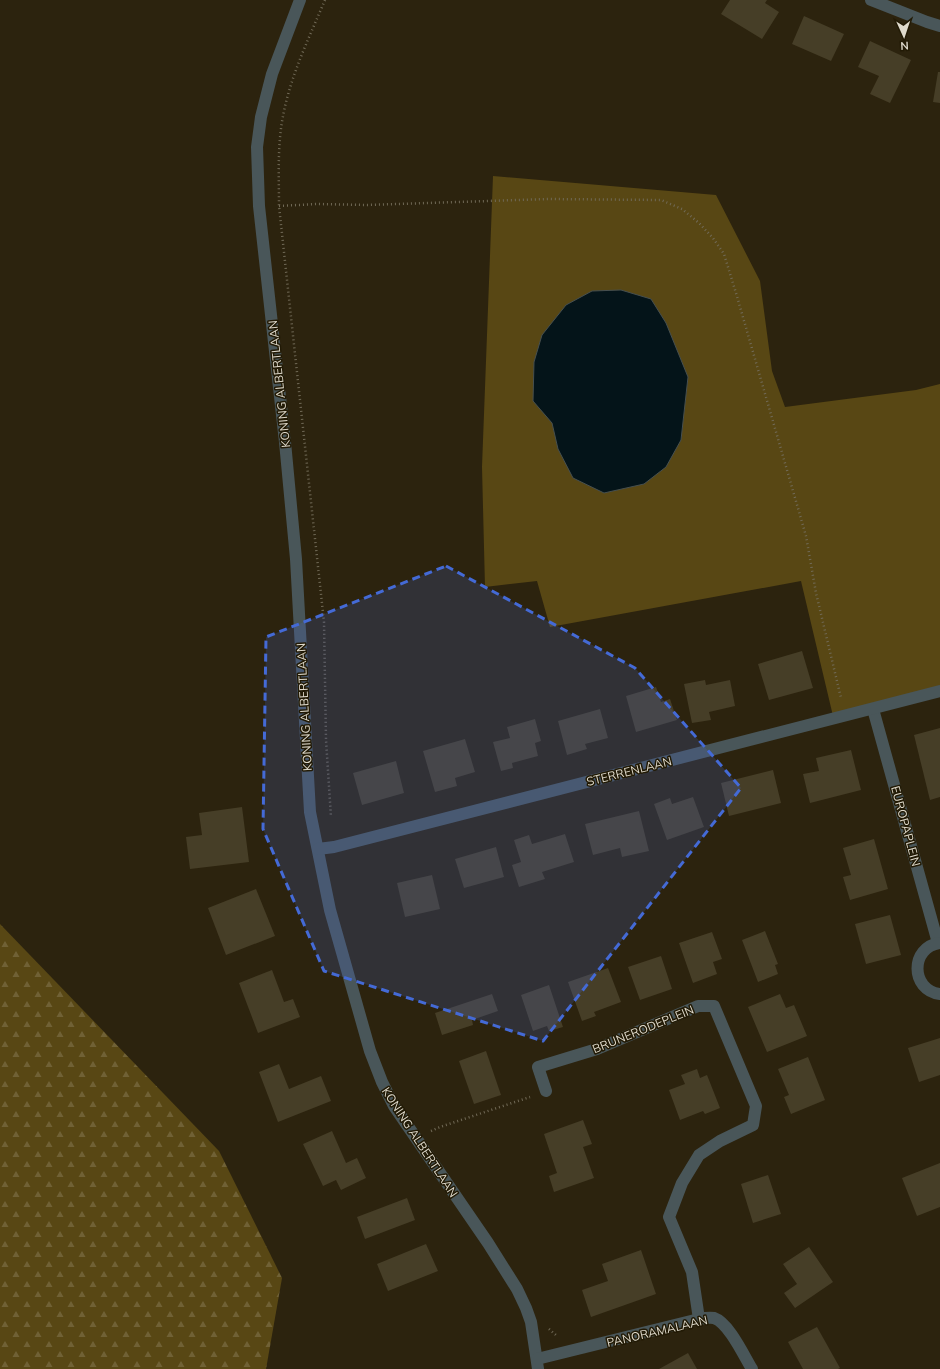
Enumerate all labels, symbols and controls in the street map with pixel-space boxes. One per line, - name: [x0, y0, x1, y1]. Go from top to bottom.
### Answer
- north arrow: [884, 16, 924, 56]
- text: N: [900, 39, 909, 53]
- street label: KONING ALBERTLAAN: [265, 319, 293, 449]
- street label: KONING ALBERTLAAN: [293, 643, 315, 771]
- street label: STERRENLAAN: [585, 753, 673, 789]
- street label: EUROPAPLEIN: [888, 784, 924, 868]
- street label: BRUNERODEPLEIN: [590, 1002, 696, 1056]
- street label: KONING ALBERTLAAN: [379, 1084, 461, 1200]
- street label: PANORAMALAAN: [605, 1312, 709, 1350]

